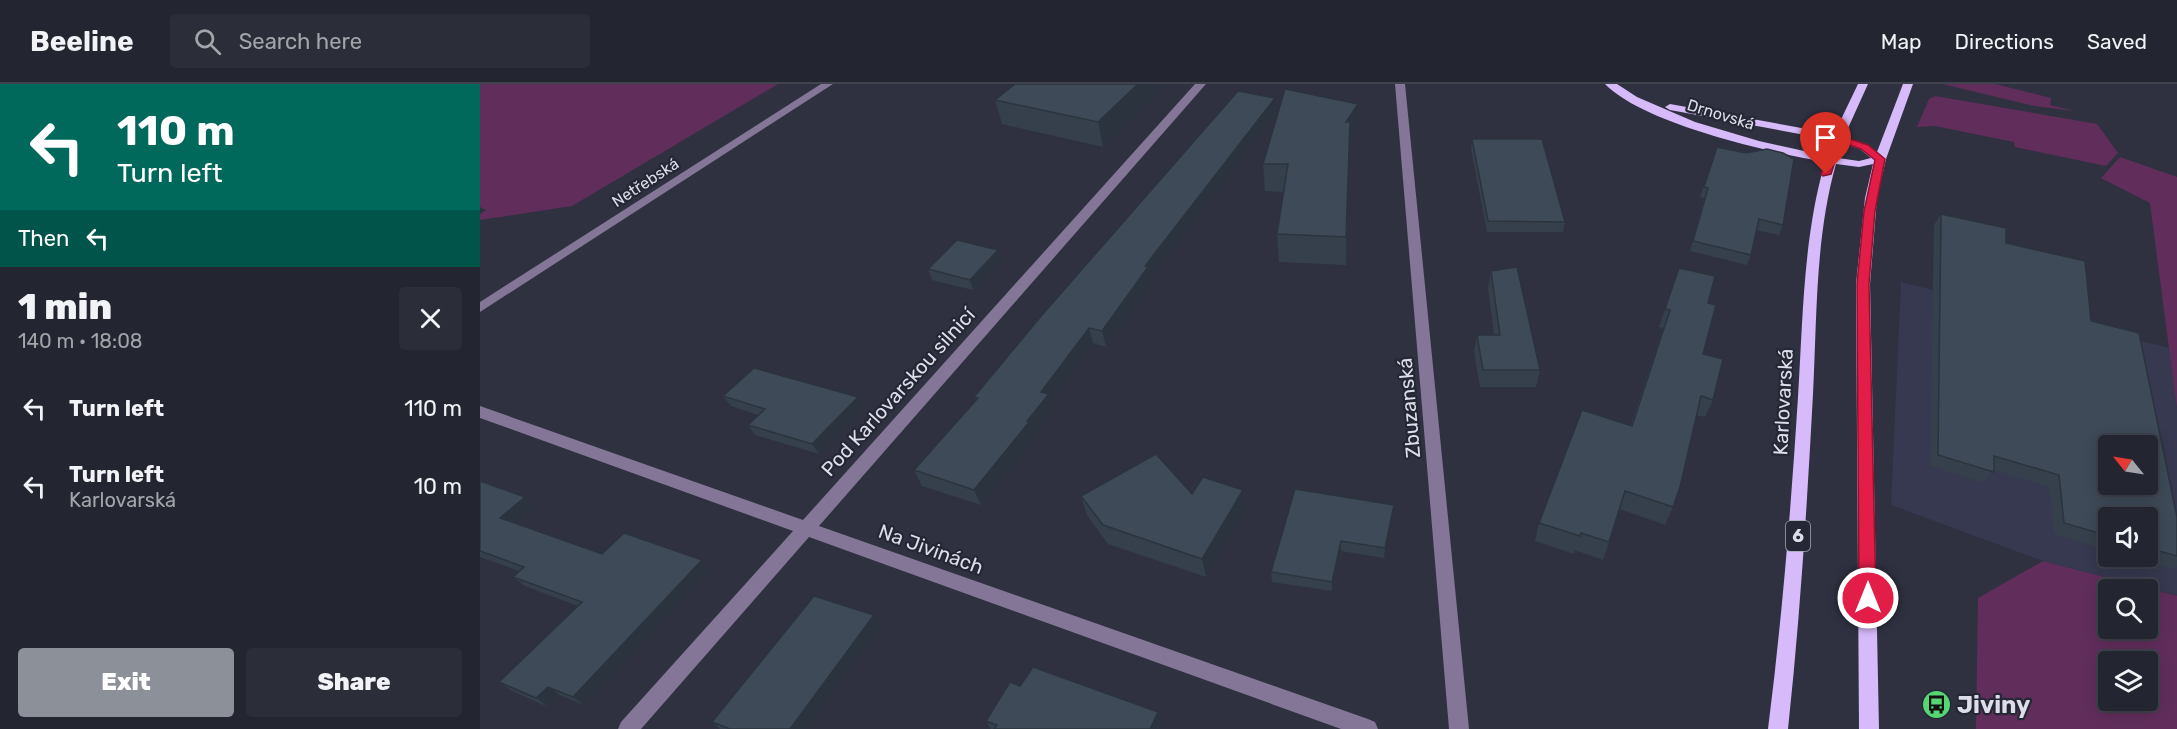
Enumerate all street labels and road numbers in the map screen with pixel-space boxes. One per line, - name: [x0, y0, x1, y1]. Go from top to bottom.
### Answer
- street label: Drnovská: [1685, 95, 1757, 134]
- street label: Netřebská: [608, 154, 682, 211]
- street label: Pod Karlovarskou silnicí: [816, 302, 981, 481]
- street label: Karlovarská: [1768, 348, 1798, 456]
- street label: Zbuzanská: [1393, 357, 1425, 459]
- street label: Na Jivinách: [875, 519, 987, 579]
- road number: 6: [1786, 521, 1810, 551]

